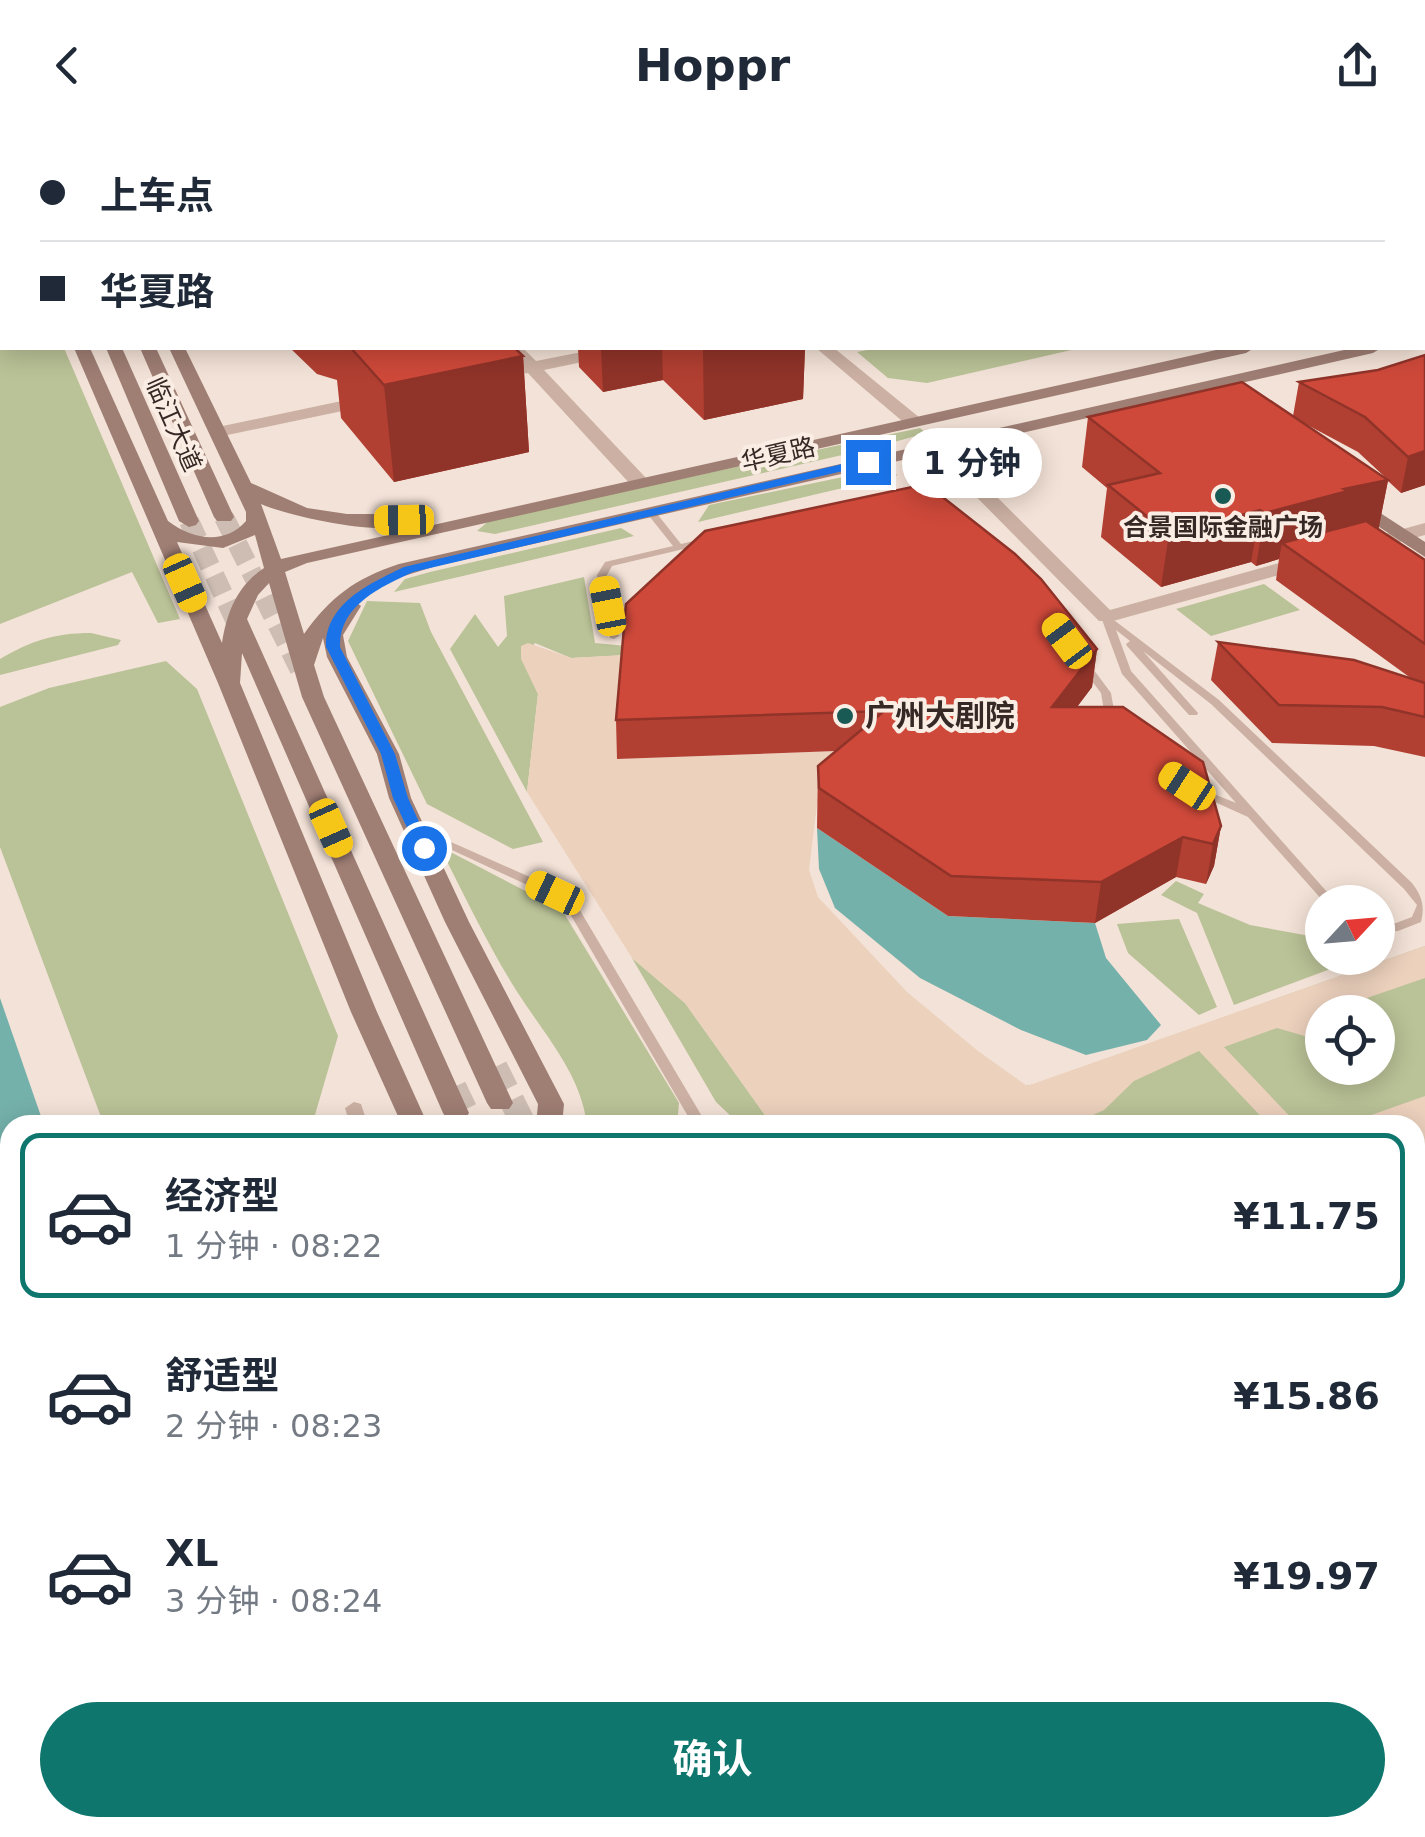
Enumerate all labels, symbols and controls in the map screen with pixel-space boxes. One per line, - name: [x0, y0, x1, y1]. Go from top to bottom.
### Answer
- icon: back: [40, 38, 95, 93]
- icon: share: [1330, 38, 1385, 93]
- text: Hoppr: [635, 39, 790, 92]
- text: 上车点: [100, 174, 214, 218]
- text: 华夏路: [100, 270, 214, 314]
- street label: 临江大道: [140, 373, 207, 476]
- callout: 1 分钟: [903, 427, 1043, 497]
- street label: 华夏路: [738, 432, 818, 477]
- route end: [846, 440, 891, 485]
- text: 1 分钟: [923, 444, 1021, 482]
- marker: 合景国际金融广场: [1212, 485, 1234, 507]
- car: [374, 504, 434, 536]
- place label: 合景国际金融广场: [1123, 513, 1323, 542]
- car: [159, 549, 211, 617]
- car: [588, 574, 628, 638]
- car: [1037, 608, 1097, 674]
- place label: 广州大剧院: [865, 698, 1015, 733]
- marker: 广州大剧院: [834, 705, 856, 727]
- car: [1154, 757, 1220, 815]
- car: [305, 794, 357, 862]
- route start: [402, 826, 447, 871]
- car: [521, 867, 589, 919]
- north arrow: [1305, 885, 1395, 975]
- map controls: [1305, 885, 1395, 1085]
- button: locate: [1305, 995, 1395, 1085]
- icon: car: [45, 1171, 135, 1261]
- text: 经济型: [165, 1174, 279, 1218]
- text: ¥11.75: [1233, 1194, 1380, 1238]
- text: 1 分钟 · 08:22: [165, 1227, 382, 1265]
- icon: car: [45, 1351, 135, 1441]
- text: 舒适型: [165, 1354, 279, 1398]
- text: ¥15.86: [1233, 1374, 1380, 1418]
- text: 2 分钟 · 08:23: [165, 1407, 382, 1445]
- icon: car: [45, 1531, 135, 1621]
- text: XL: [165, 1531, 219, 1575]
- text: ¥19.97: [1233, 1554, 1380, 1598]
- text: 3 分钟 · 08:24: [165, 1582, 382, 1620]
- button: 确认: [40, 1702, 1385, 1817]

